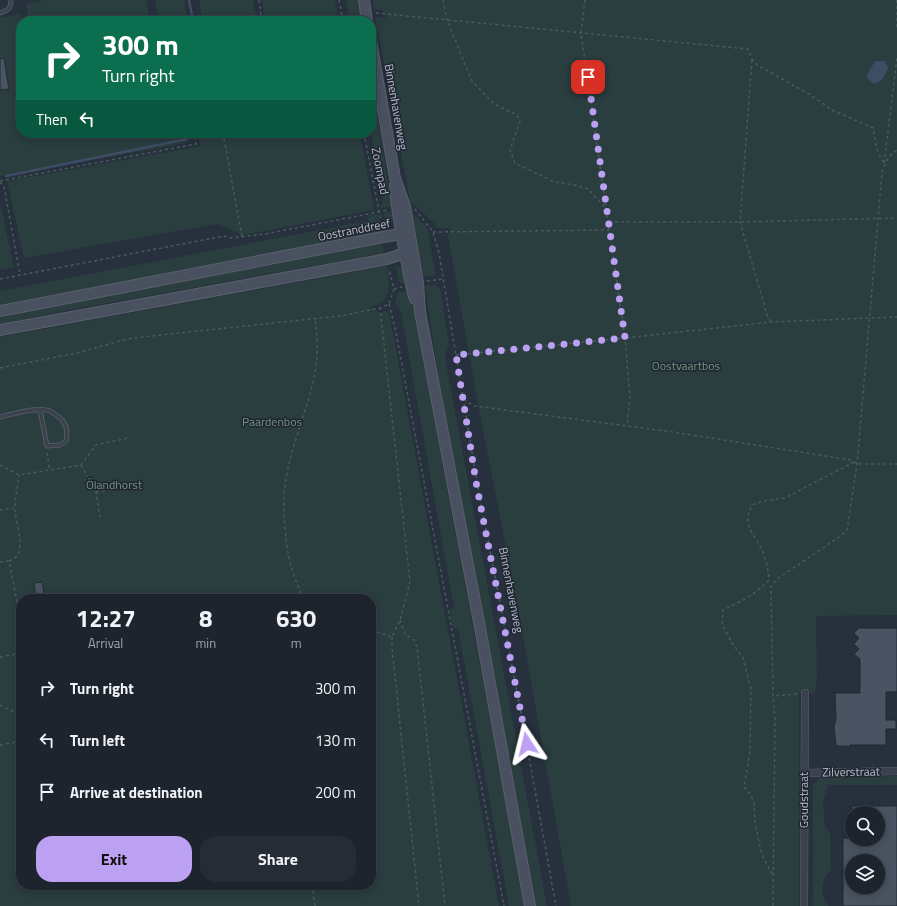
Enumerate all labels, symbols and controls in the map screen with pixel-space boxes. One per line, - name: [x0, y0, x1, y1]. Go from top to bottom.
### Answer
- text: 300 m: [102, 23, 179, 66]
- icon: right: [36, 32, 88, 84]
- pin: [571, 60, 605, 94]
- text: Turn right: [102, 62, 175, 89]
- street label: Binnenhavenweg: [380, 62, 413, 152]
- icon: arrive: [577, 66, 599, 88]
- text: Then: [36, 108, 68, 131]
- icon: left: [76, 108, 98, 130]
- street label: Zoompad: [367, 146, 394, 196]
- street label: Oostranddreef: [316, 213, 392, 246]
- park label: Oostvaartbos: [652, 356, 721, 375]
- park label: Paardenbos: [242, 412, 302, 431]
- park label: Ölandhorst: [86, 475, 143, 494]
- street label: Binnenhavenweg: [494, 545, 529, 635]
- text: 12:27: [76, 600, 136, 636]
- text: 8: [199, 600, 213, 636]
- text: 630: [276, 600, 316, 636]
- text: Arrival: [88, 633, 123, 653]
- text: min: [195, 633, 216, 653]
- text: m: [291, 633, 302, 653]
- icon: right: [36, 677, 58, 699]
- text: Turn right: [70, 677, 134, 700]
- text: 300 m: [315, 677, 356, 700]
- position arrow: [506, 723, 548, 765]
- icon: left: [36, 729, 58, 751]
- text: Turn left: [70, 729, 125, 752]
- text: 130 m: [315, 729, 356, 752]
- street label: Zilverstraat: [822, 761, 881, 782]
- street label: Goudstraat: [794, 771, 813, 828]
- icon: arrive: [36, 781, 58, 803]
- text: Arrive at destination: [70, 781, 203, 804]
- text: 200 m: [315, 781, 356, 804]
- map controls: [845, 806, 885, 894]
- button: search: [845, 806, 885, 846]
- button: Exit: [36, 836, 192, 882]
- button: Share: [200, 836, 356, 882]
- button: layers: [845, 854, 885, 894]

